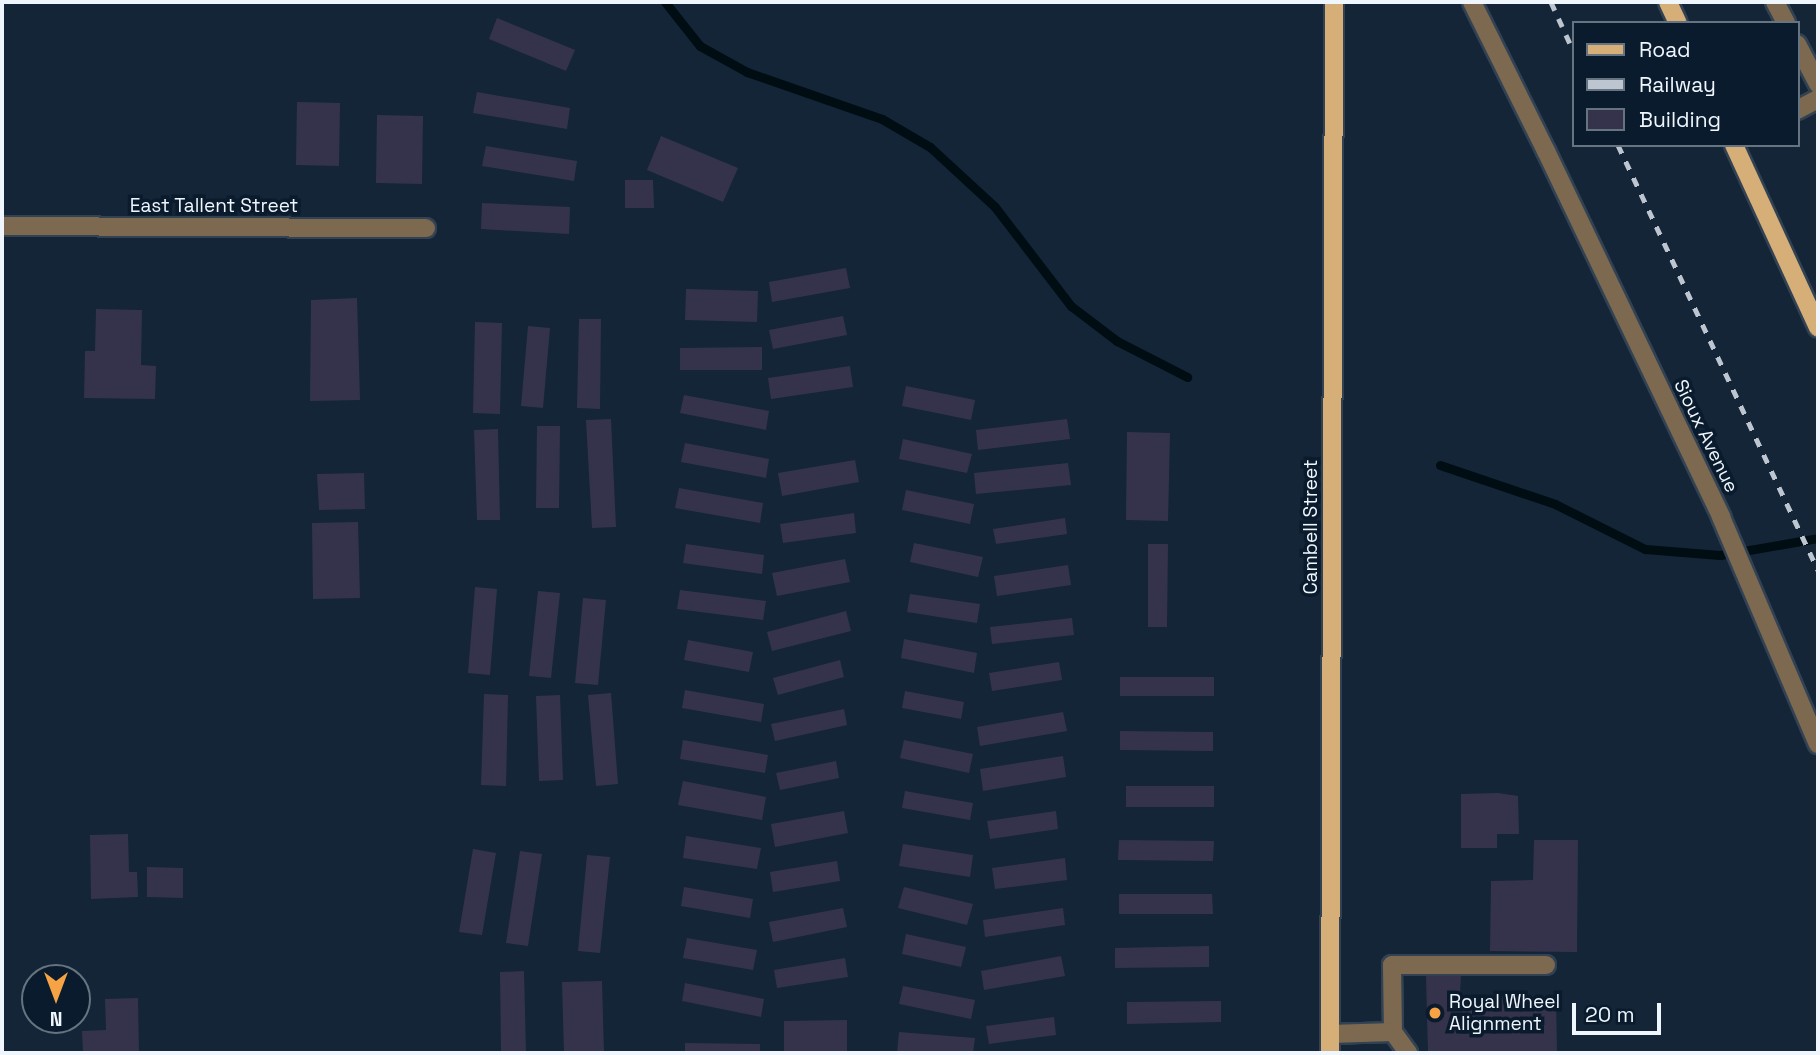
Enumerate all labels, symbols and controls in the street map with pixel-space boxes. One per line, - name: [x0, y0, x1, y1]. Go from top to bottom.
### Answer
- legend: [1572, 21, 1799, 147]
- text: Road: [1639, 36, 1691, 63]
- text: Railway: [1639, 71, 1716, 98]
- text: Building: [1639, 106, 1721, 133]
- street label: East Tallent Street: [129, 195, 299, 217]
- street label: Sioux Avenue: [1669, 376, 1743, 496]
- street label: Cambell Street: [1300, 459, 1322, 595]
- north arrow: [21, 964, 91, 1034]
- scale bar: [1575, 988, 1664, 1032]
- place label: Royal Wheel Alignment: [1449, 991, 1560, 1035]
- text: 20 m: [1585, 1001, 1635, 1028]
- marker: Royal Wheel Alignment: [1427, 1005, 1443, 1021]
- text: N: [50, 1006, 62, 1031]

